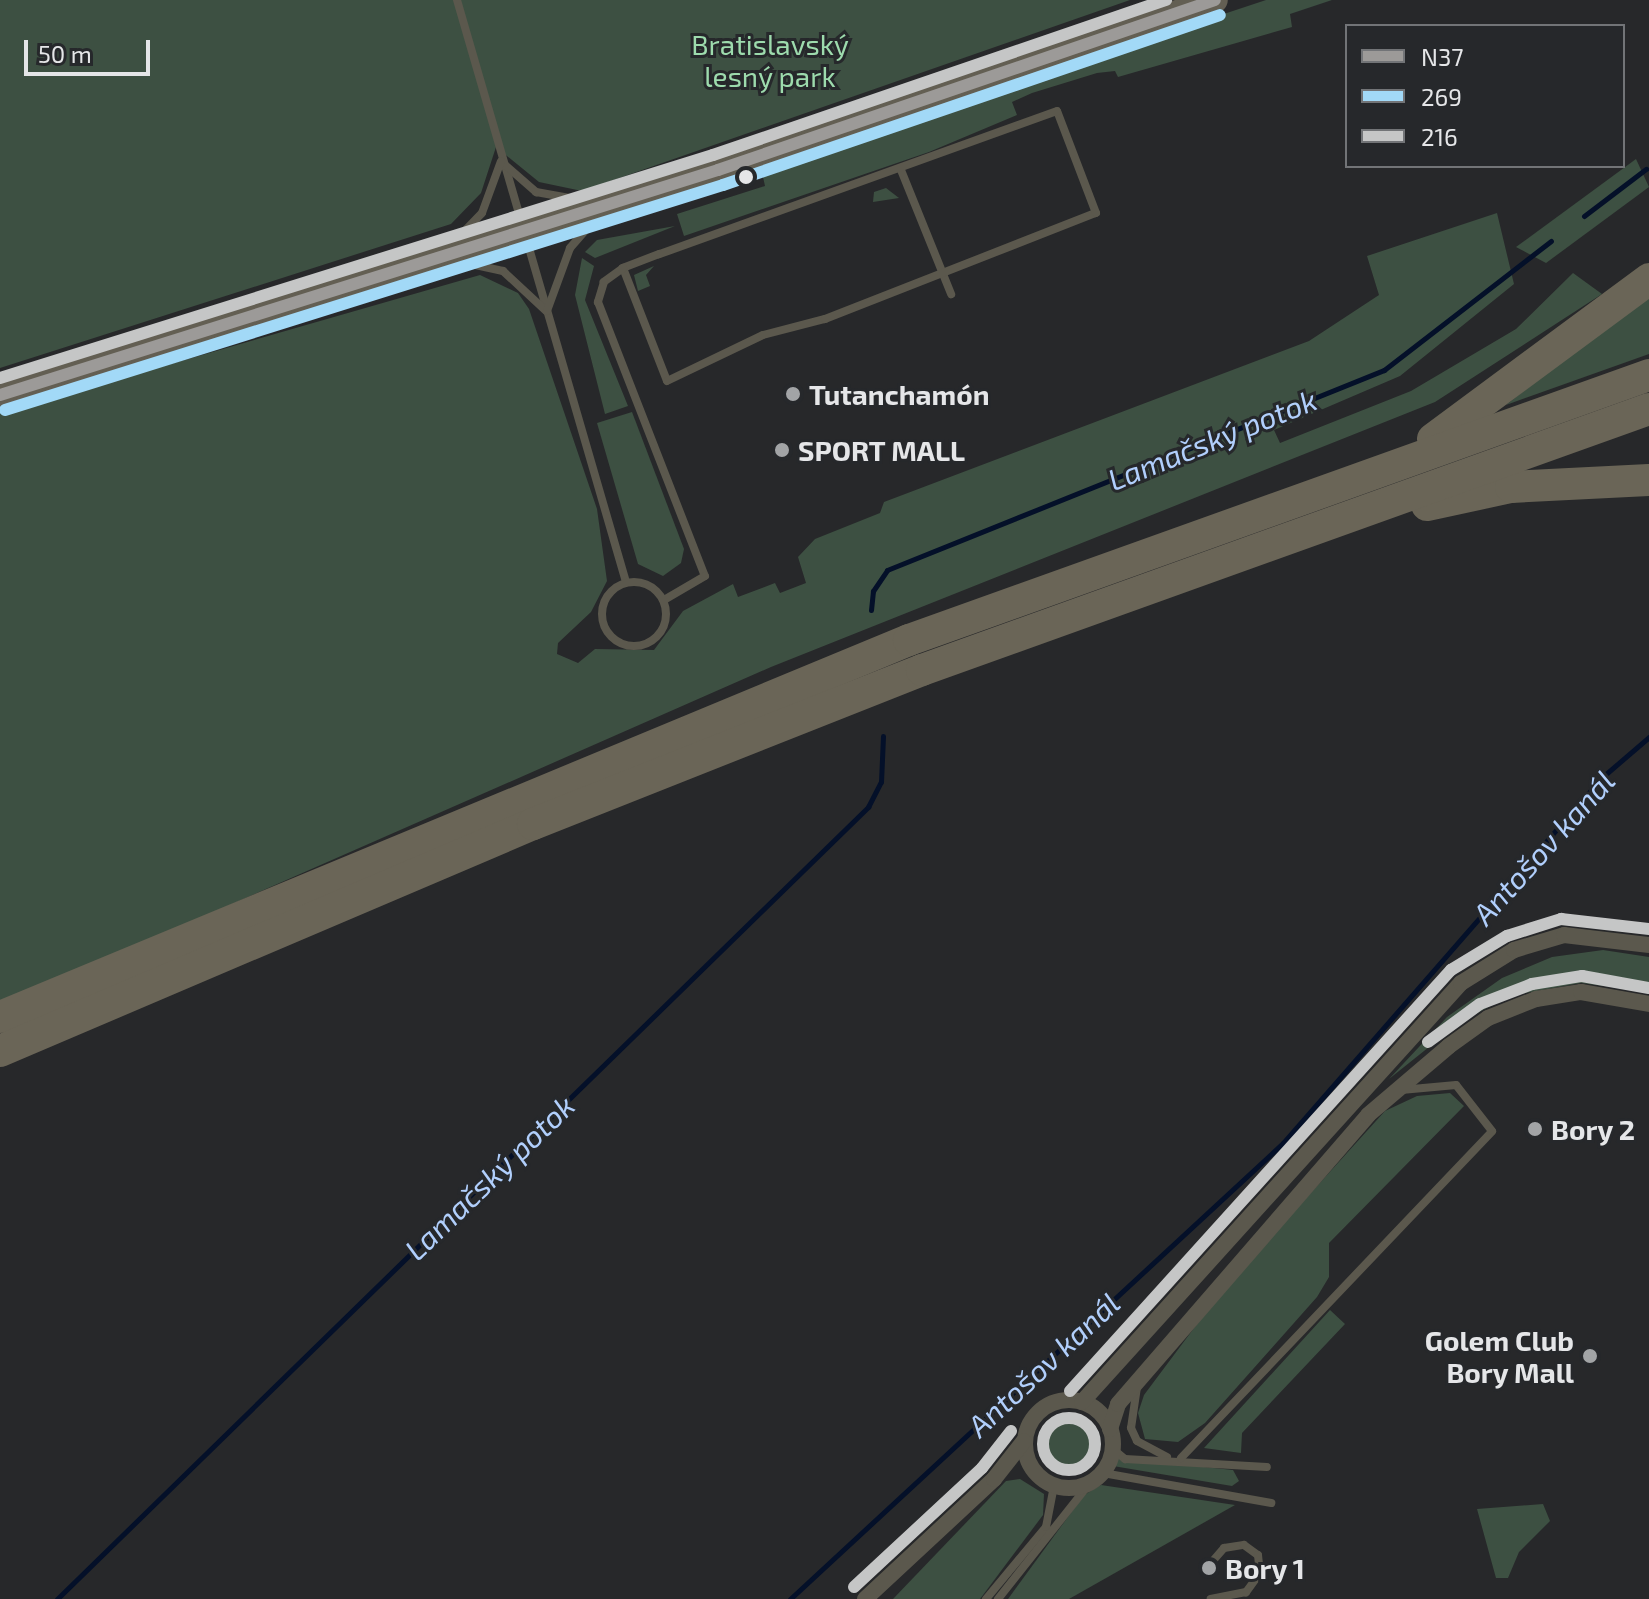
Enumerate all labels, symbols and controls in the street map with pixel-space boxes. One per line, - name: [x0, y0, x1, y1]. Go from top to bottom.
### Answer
- scale bar: [28, 24, 154, 74]
- legend: [1345, 24, 1625, 168]
- park label: Bratislavský lesný park: [691, 27, 849, 93]
- text: 50 m: [38, 39, 92, 68]
- text: N37: [1421, 42, 1464, 71]
- text: 269: [1421, 82, 1462, 111]
- text: 216: [1421, 122, 1458, 151]
- unlabelled marker: [738, 169, 754, 185]
- place label: Tutanchamón: [809, 377, 990, 411]
- water label: Lamačský potok: [1102, 381, 1322, 497]
- marker: Tutanchamón: [784, 385, 802, 403]
- place label: SPORT MALL: [798, 433, 966, 467]
- marker: SPORT MALL: [773, 441, 791, 459]
- water label: Antošov kanál: [1464, 763, 1622, 931]
- water label: Lamačský potok: [397, 1087, 581, 1267]
- place label: Bory 2: [1551, 1112, 1636, 1146]
- marker: Bory 2: [1526, 1120, 1544, 1138]
- water label: Antošov kanál: [960, 1284, 1126, 1444]
- place label: Golem Club Bory Mall: [1425, 1323, 1574, 1389]
- marker: Golem Club Bory Mall: [1581, 1347, 1599, 1365]
- place label: Bory 1: [1225, 1551, 1305, 1585]
- marker: Bory 1: [1200, 1559, 1218, 1577]

